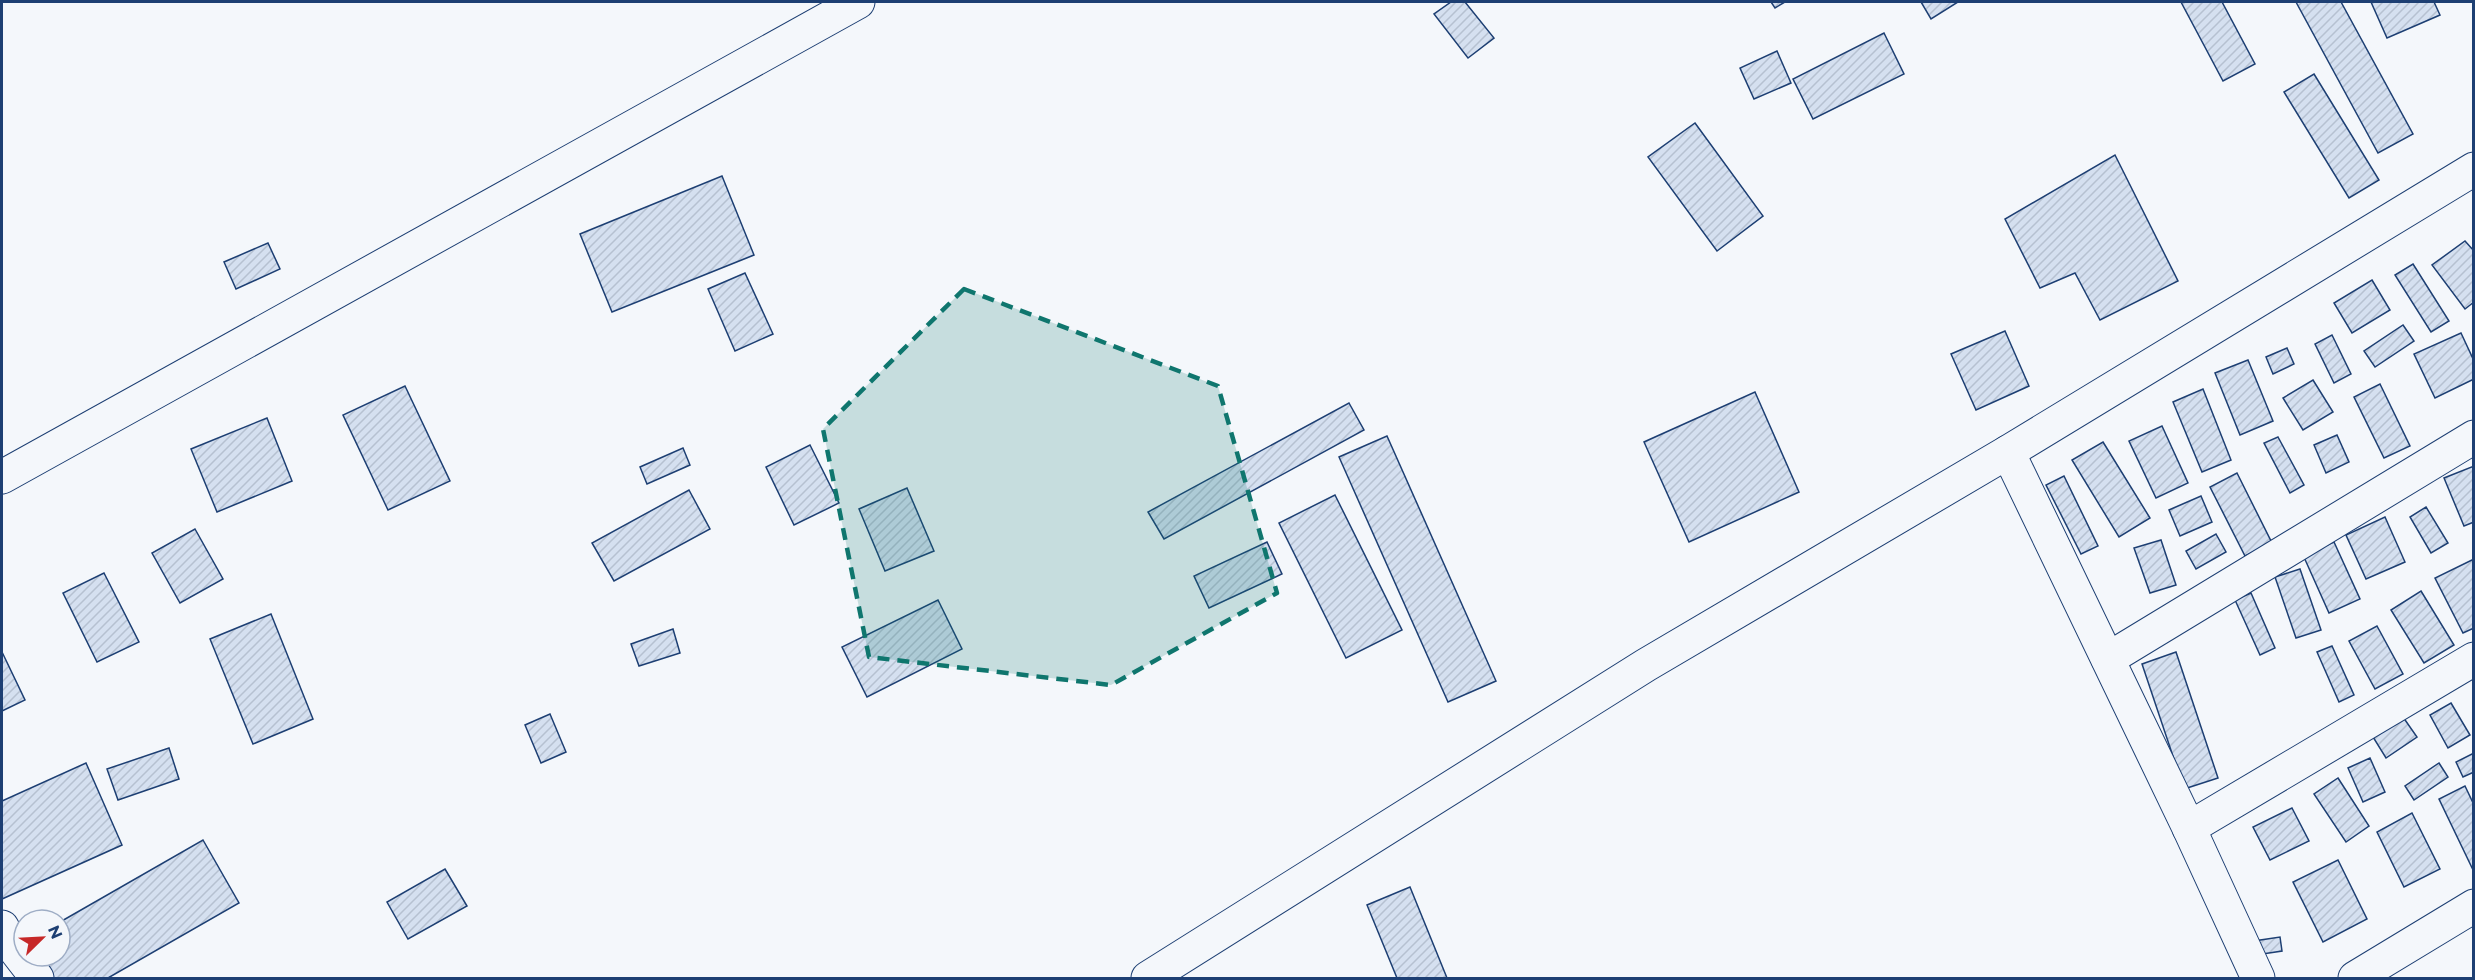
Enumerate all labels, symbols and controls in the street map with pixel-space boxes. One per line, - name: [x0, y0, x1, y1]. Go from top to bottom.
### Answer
- north arrow: [12, 908, 72, 968]
- text: N: [44, 922, 67, 942]

